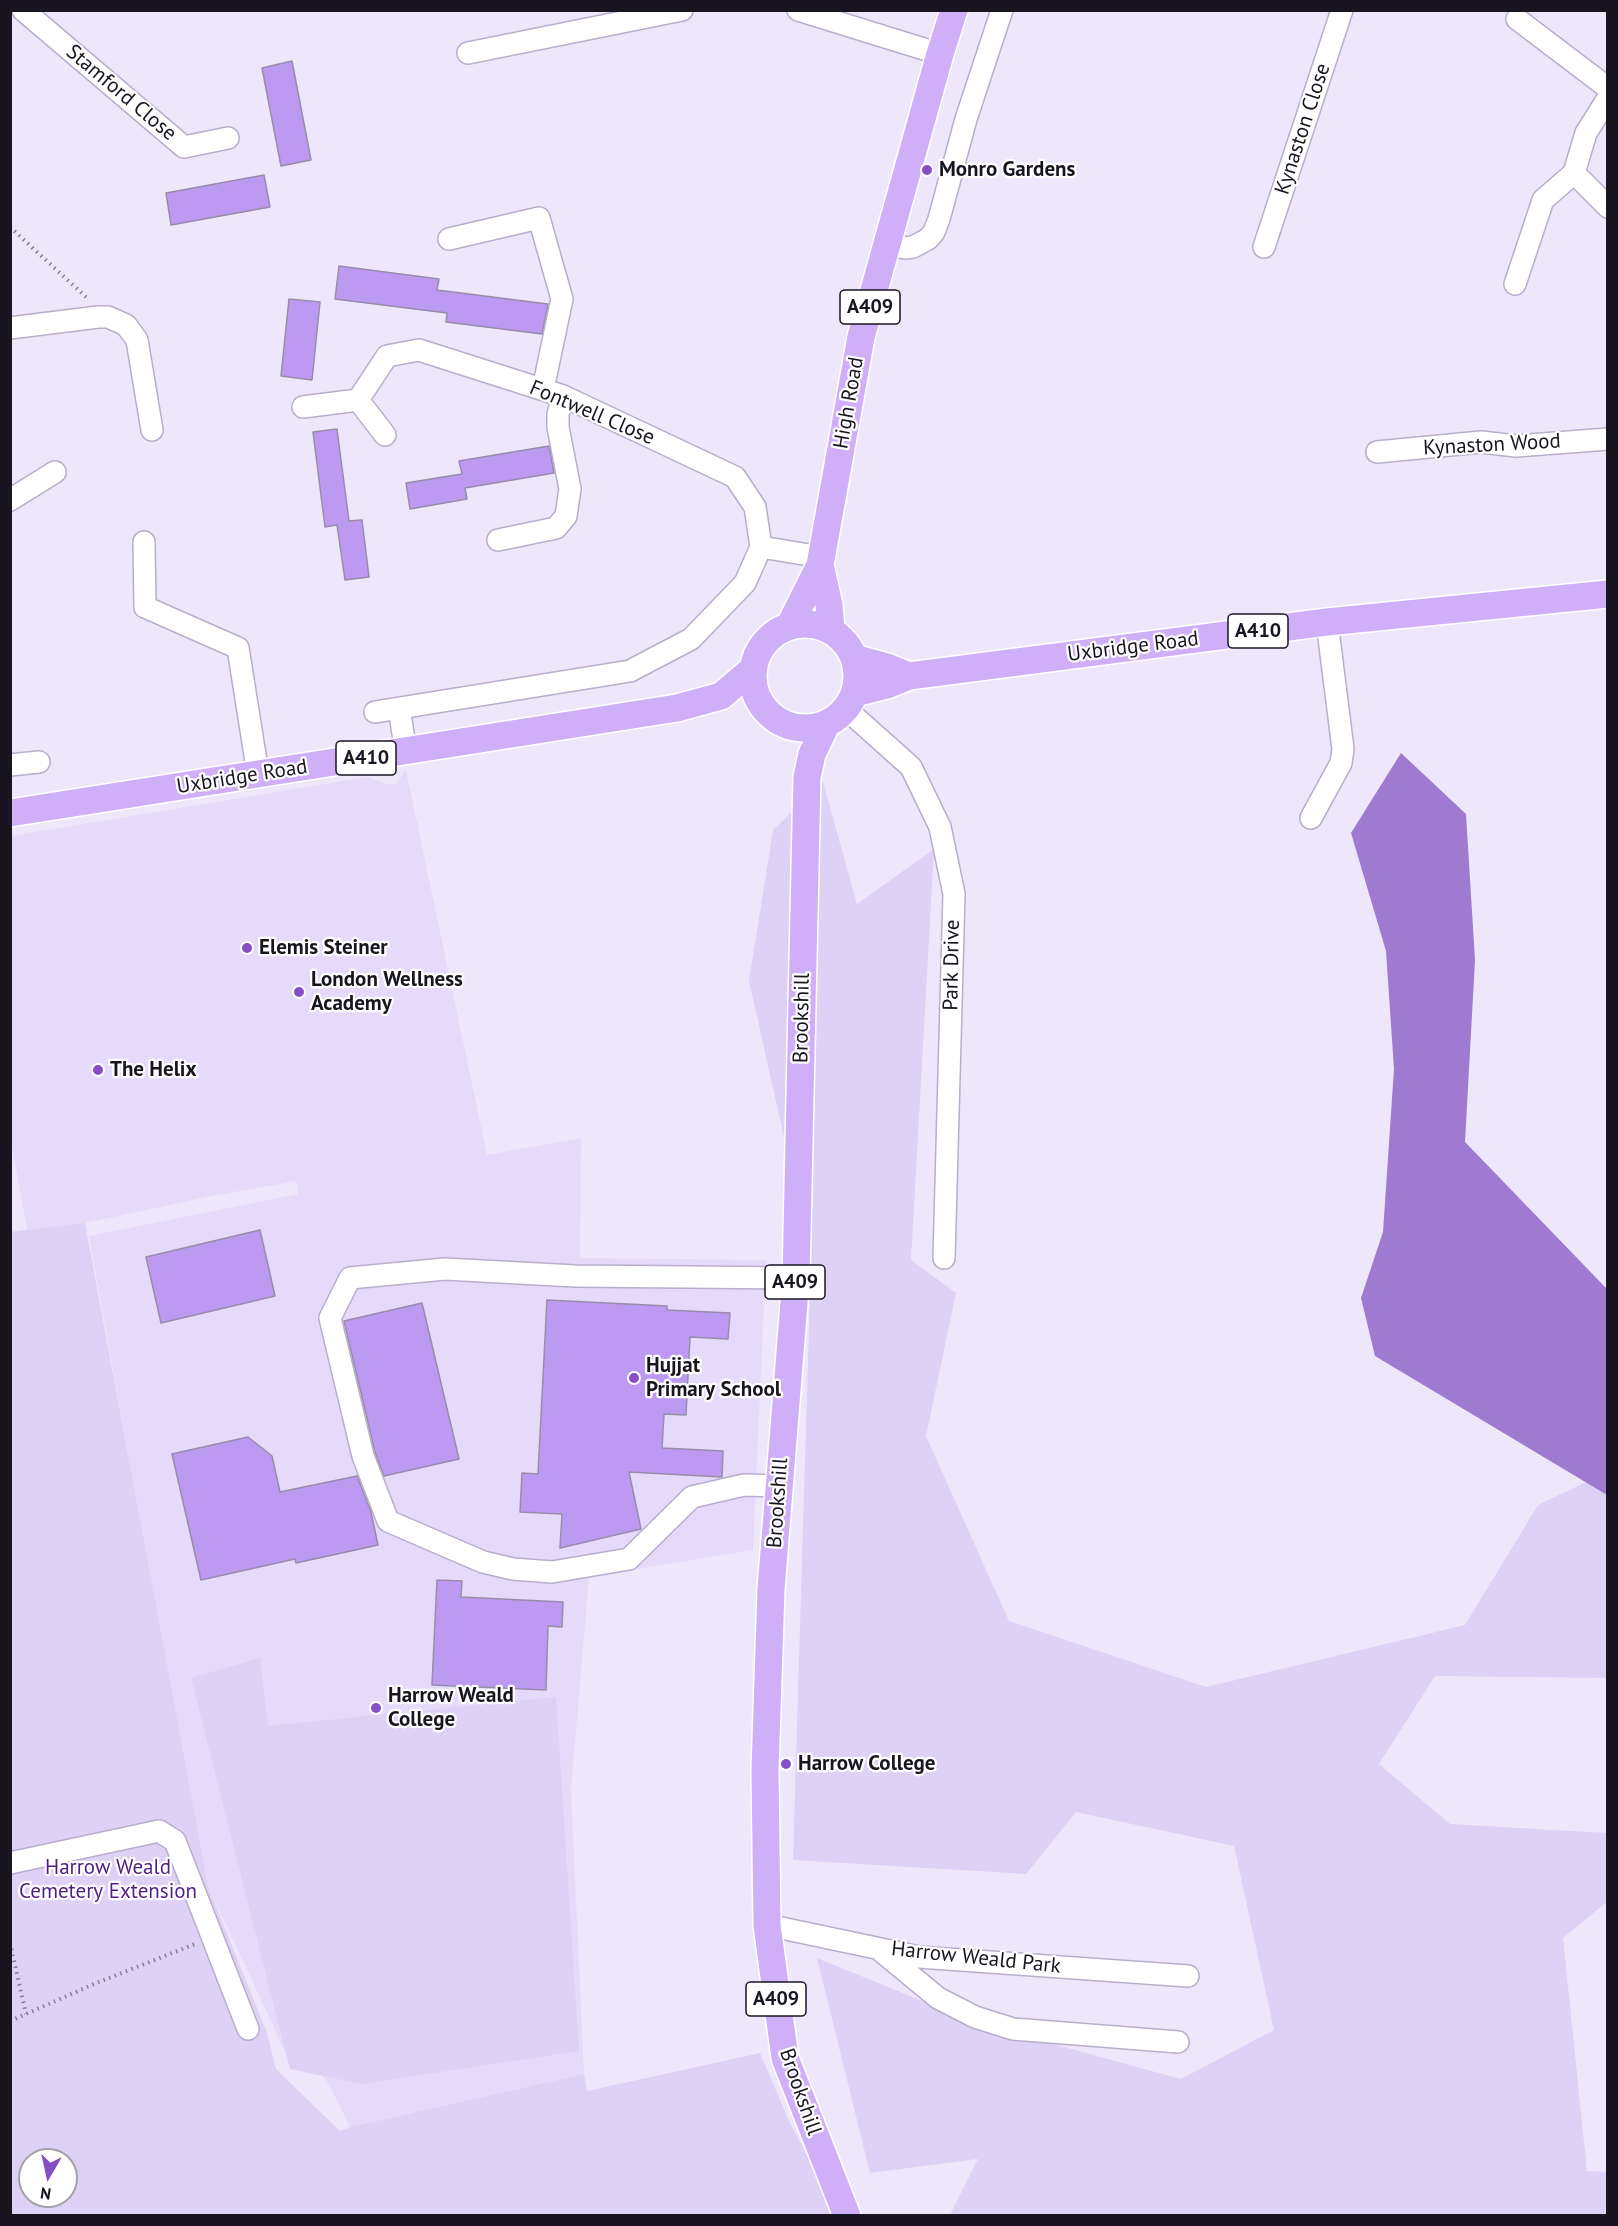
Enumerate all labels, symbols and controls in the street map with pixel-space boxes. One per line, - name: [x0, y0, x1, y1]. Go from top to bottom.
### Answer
- street label: Stamford Close: [61, 40, 181, 146]
- street label: Kynaston Close: [1270, 60, 1336, 198]
- place label: Monro Gardens: [939, 157, 1075, 183]
- marker: Monro Gardens: [920, 163, 934, 177]
- road number: A409: [840, 290, 900, 324]
- street label: High Road: [829, 355, 869, 451]
- street label: Fontwell Close: [526, 375, 658, 451]
- street label: Kynaston Wood: [1423, 429, 1561, 461]
- road number: A410: [1228, 614, 1288, 648]
- street label: Uxbridge Road: [1066, 626, 1200, 668]
- road number: A410: [336, 741, 396, 775]
- street label: Uxbridge Road: [175, 754, 309, 800]
- street label: Park Drive: [939, 919, 965, 1011]
- place label: Elemis Steiner: [259, 935, 388, 961]
- marker: Elemis Steiner: [240, 941, 254, 955]
- place label: London Wellness Academy: [311, 967, 463, 1017]
- street label: Brookshill: [789, 973, 815, 1063]
- marker: London Wellness Academy: [292, 985, 306, 999]
- place label: The Helix: [110, 1057, 197, 1083]
- marker: The Helix: [91, 1063, 105, 1077]
- road number: A409: [765, 1265, 825, 1299]
- place label: Hujjat Primary School: [646, 1353, 781, 1403]
- marker: Hujjat Primary School: [627, 1371, 641, 1385]
- street label: Brookshill: [762, 1457, 794, 1549]
- place label: Harrow Weald College: [388, 1683, 514, 1733]
- marker: Harrow Weald College: [369, 1701, 383, 1715]
- place label: Harrow College: [798, 1751, 935, 1777]
- marker: Harrow College: [779, 1757, 793, 1771]
- park label: Harrow Weald Cemetery Extension: [19, 1855, 197, 1905]
- street label: Harrow Weald Park: [890, 1937, 1062, 1979]
- road number: A409: [746, 1982, 806, 2016]
- street label: Brookshill: [773, 2045, 827, 2139]
- north arrow: [18, 2148, 78, 2208]
- text: N: [39, 2183, 52, 2205]

